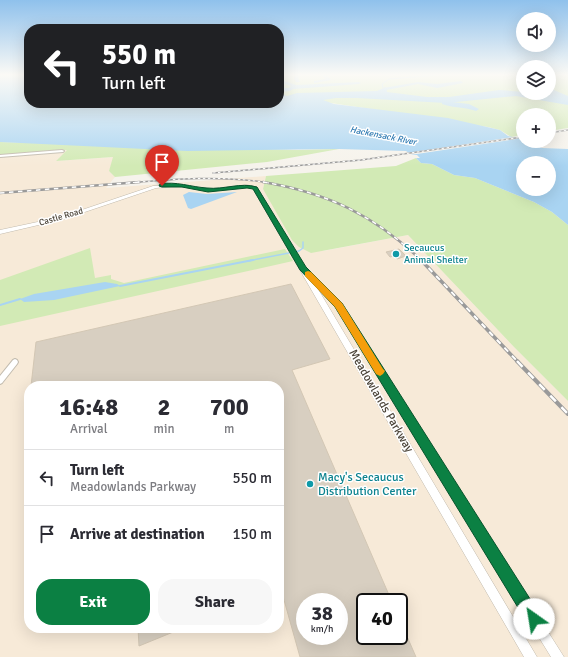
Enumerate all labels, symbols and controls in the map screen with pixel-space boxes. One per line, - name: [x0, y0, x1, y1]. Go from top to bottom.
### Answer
- map controls: [516, 12, 556, 196]
- button: sound: [516, 12, 556, 52]
- text: 550 m: [102, 38, 176, 72]
- icon: left: [36, 40, 88, 92]
- button: layers: [516, 60, 556, 100]
- text: Turn left: [102, 72, 165, 94]
- button: +: [516, 108, 556, 148]
- water label: Hackensack River: [349, 124, 419, 148]
- pin: [145, 145, 179, 186]
- icon: arrive: [151, 151, 173, 173]
- button: −: [516, 156, 556, 196]
- street label: Castle Road: [38, 205, 85, 229]
- place label: Secaucus Animal Shelter: [404, 242, 468, 266]
- marker: Secaucus Animal Shelter: [391, 249, 401, 259]
- street label: Meadowlands Parkway: [345, 347, 417, 456]
- text: 16:48: [59, 392, 118, 422]
- text: 2: [158, 392, 170, 422]
- text: 700: [210, 392, 249, 422]
- text: Arrival: [70, 421, 107, 437]
- text: min: [154, 421, 175, 437]
- text: m: [224, 421, 234, 437]
- text: Turn left: [70, 461, 124, 479]
- icon: left: [36, 467, 58, 489]
- text: 550 m: [232, 469, 272, 487]
- place label: Macy's Secaucus Distribution Center: [318, 470, 417, 499]
- text: Meadowlands Parkway: [70, 479, 196, 495]
- marker: Macy's Secaucus Distribution Center: [305, 479, 315, 489]
- icon: arrive: [36, 523, 58, 545]
- text: Arrive at destination: [70, 525, 205, 543]
- text: 150 m: [232, 525, 272, 543]
- button: Exit: [36, 579, 150, 625]
- button: Share: [158, 579, 272, 625]
- speed limit sign: 40: [356, 593, 408, 645]
- position arrow: [513, 598, 555, 640]
- text: 38: [311, 601, 333, 626]
- text: km/h: [311, 623, 333, 635]

